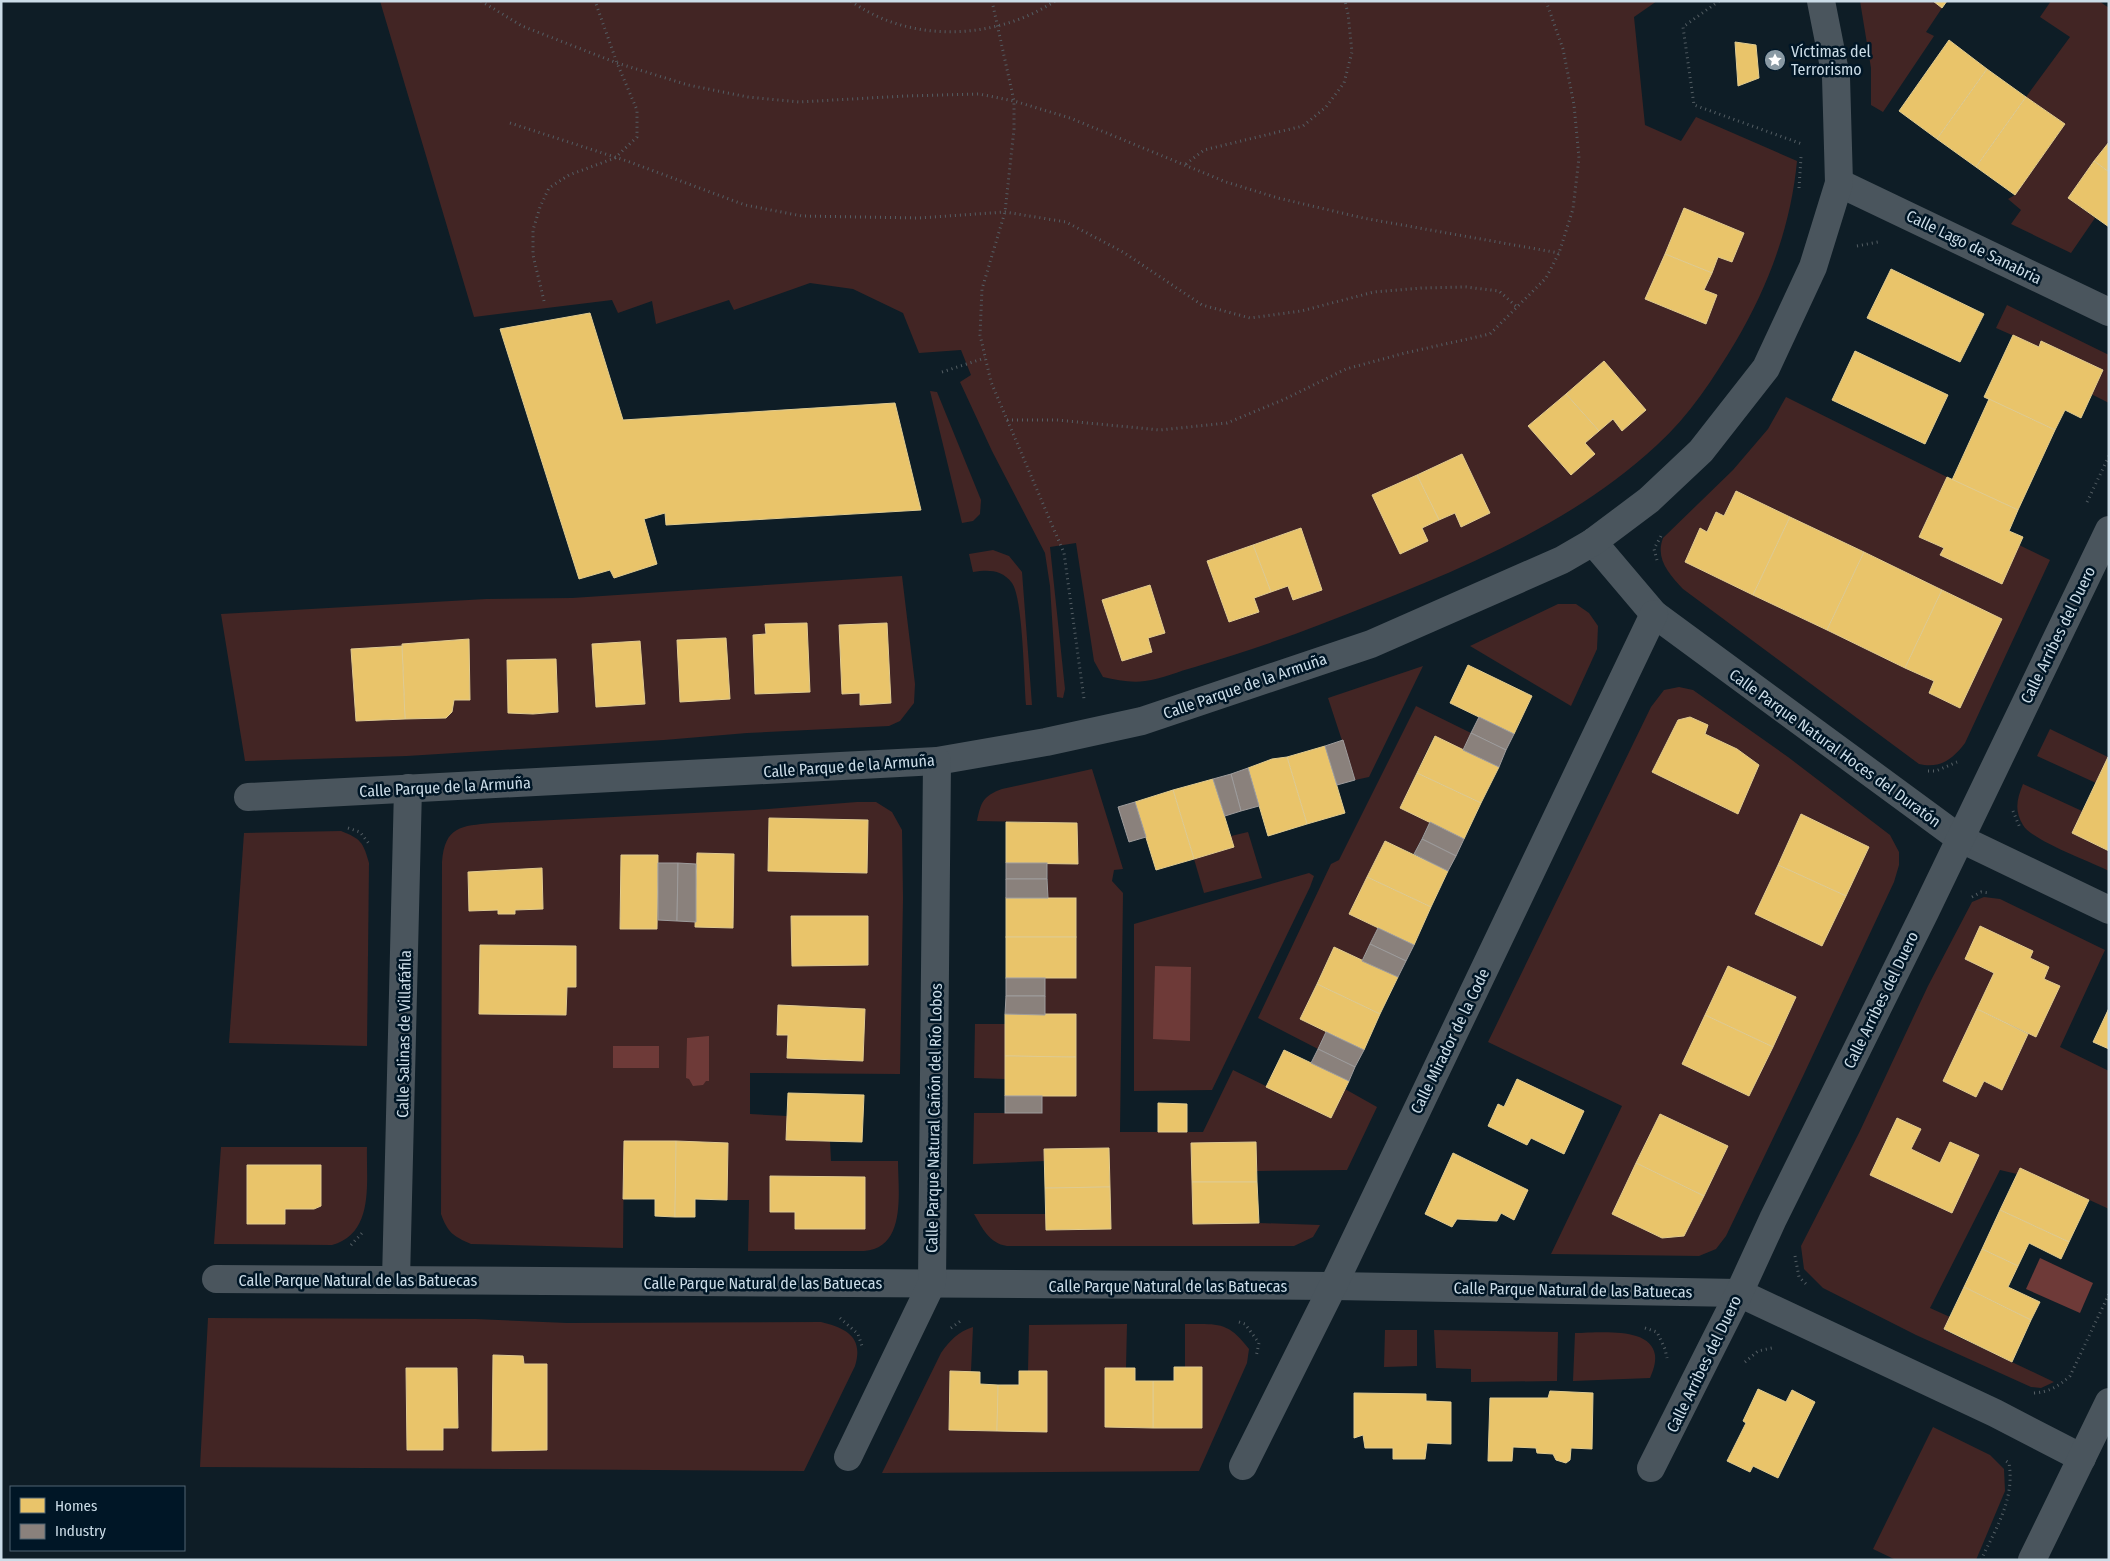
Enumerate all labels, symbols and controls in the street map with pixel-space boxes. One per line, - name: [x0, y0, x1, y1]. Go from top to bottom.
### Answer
- place label: Víctimas del Terrorismo: [1791, 42, 1871, 79]
- place icon: Víctimas del Terrorismo: [1763, 48, 1787, 72]
- street label: Calle Lago de Sanabria: [1903, 206, 2045, 288]
- street label: Calle Arribes del Duero: [2017, 563, 2099, 707]
- street label: Calle Parque de la Armuña: [1161, 649, 1329, 723]
- street label: Calle Parque Natural Hoces del Duratón: [1726, 665, 1944, 831]
- street label: Calle Parque de la Armuña: [763, 751, 935, 781]
- street label: Calle Parque de la Armuña: [359, 773, 531, 801]
- street label: Calle Arribes del Duero: [1840, 928, 1922, 1072]
- street label: Calle Salinas de Villafáfila: [393, 950, 415, 1118]
- street label: Calle Mirador de la Code: [1407, 965, 1493, 1117]
- street label: Calle Parque Natural Cañón del Río Lobos: [922, 983, 946, 1253]
- street label: Calle Parque Natural de las Batuecas: [239, 1271, 478, 1290]
- street label: Calle Parque Natural de las Batuecas: [644, 1274, 883, 1293]
- street label: Calle Parque Natural de las Batuecas: [1049, 1277, 1288, 1296]
- street label: Calle Parque Natural de las Batuecas: [1453, 1278, 1693, 1302]
- street label: Calle Arribes del Duero: [1663, 1292, 1745, 1436]
- legend: [10, 1486, 185, 1551]
- text: Homes: [55, 1497, 97, 1515]
- text: Industry: [55, 1522, 106, 1540]

